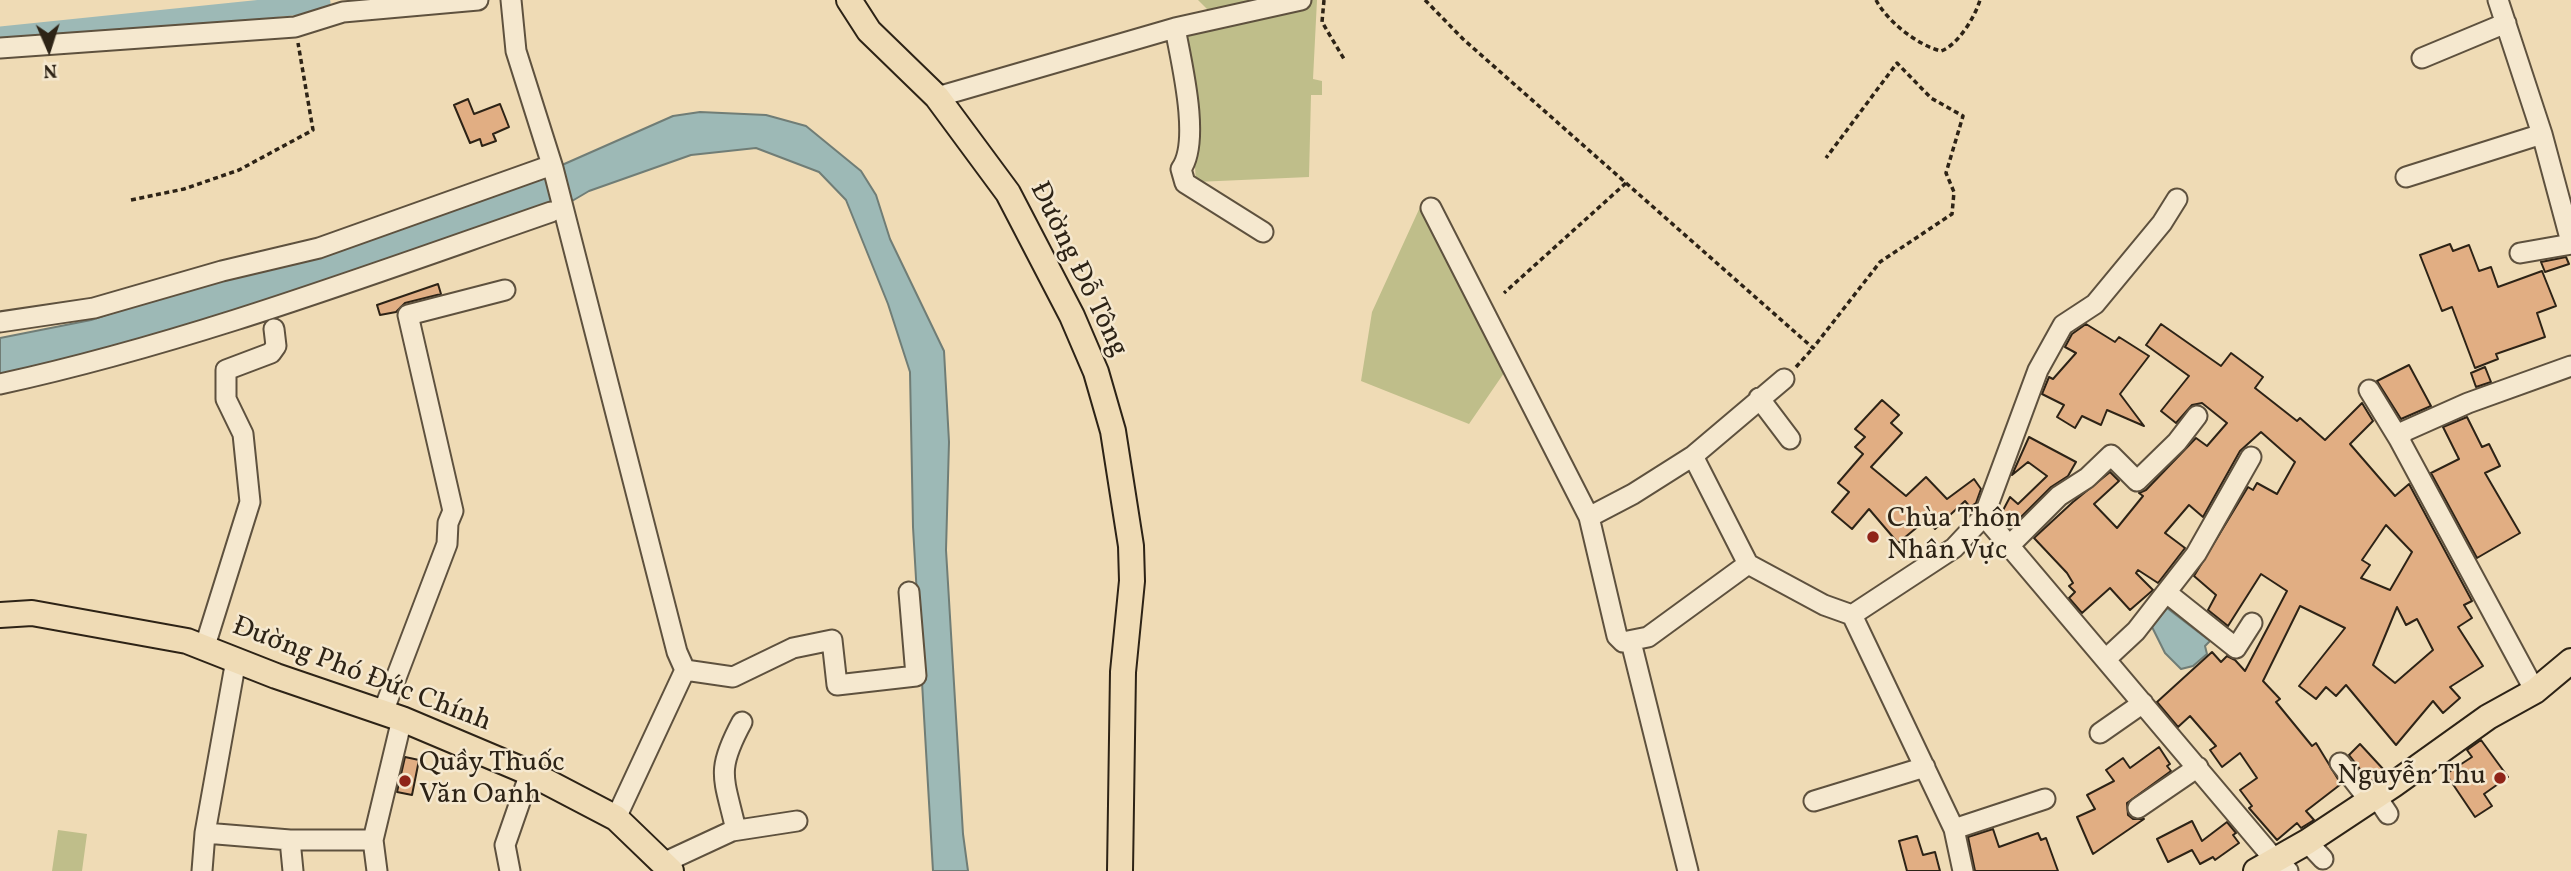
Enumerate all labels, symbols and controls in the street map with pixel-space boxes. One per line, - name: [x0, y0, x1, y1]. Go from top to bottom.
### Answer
- north arrow: [14, 14, 84, 84]
- text: N: [43, 57, 58, 83]
- street label: Đường Đỗ Tông: [1020, 177, 1134, 363]
- place label: Chùa Thôn Nhân Vực: [1887, 504, 2021, 570]
- marker: Chùa Thôn Nhân Vực: [1865, 529, 1881, 545]
- street label: Đường Phó Đức Chính: [227, 611, 495, 741]
- place label: Quầy Thuốc Văn Oanh: [419, 748, 565, 814]
- place label: Nguyễn Thu: [2337, 761, 2486, 795]
- marker: Nguyễn Thu: [2492, 770, 2508, 786]
- marker: Quầy Thuốc Văn Oanh: [397, 773, 413, 789]

